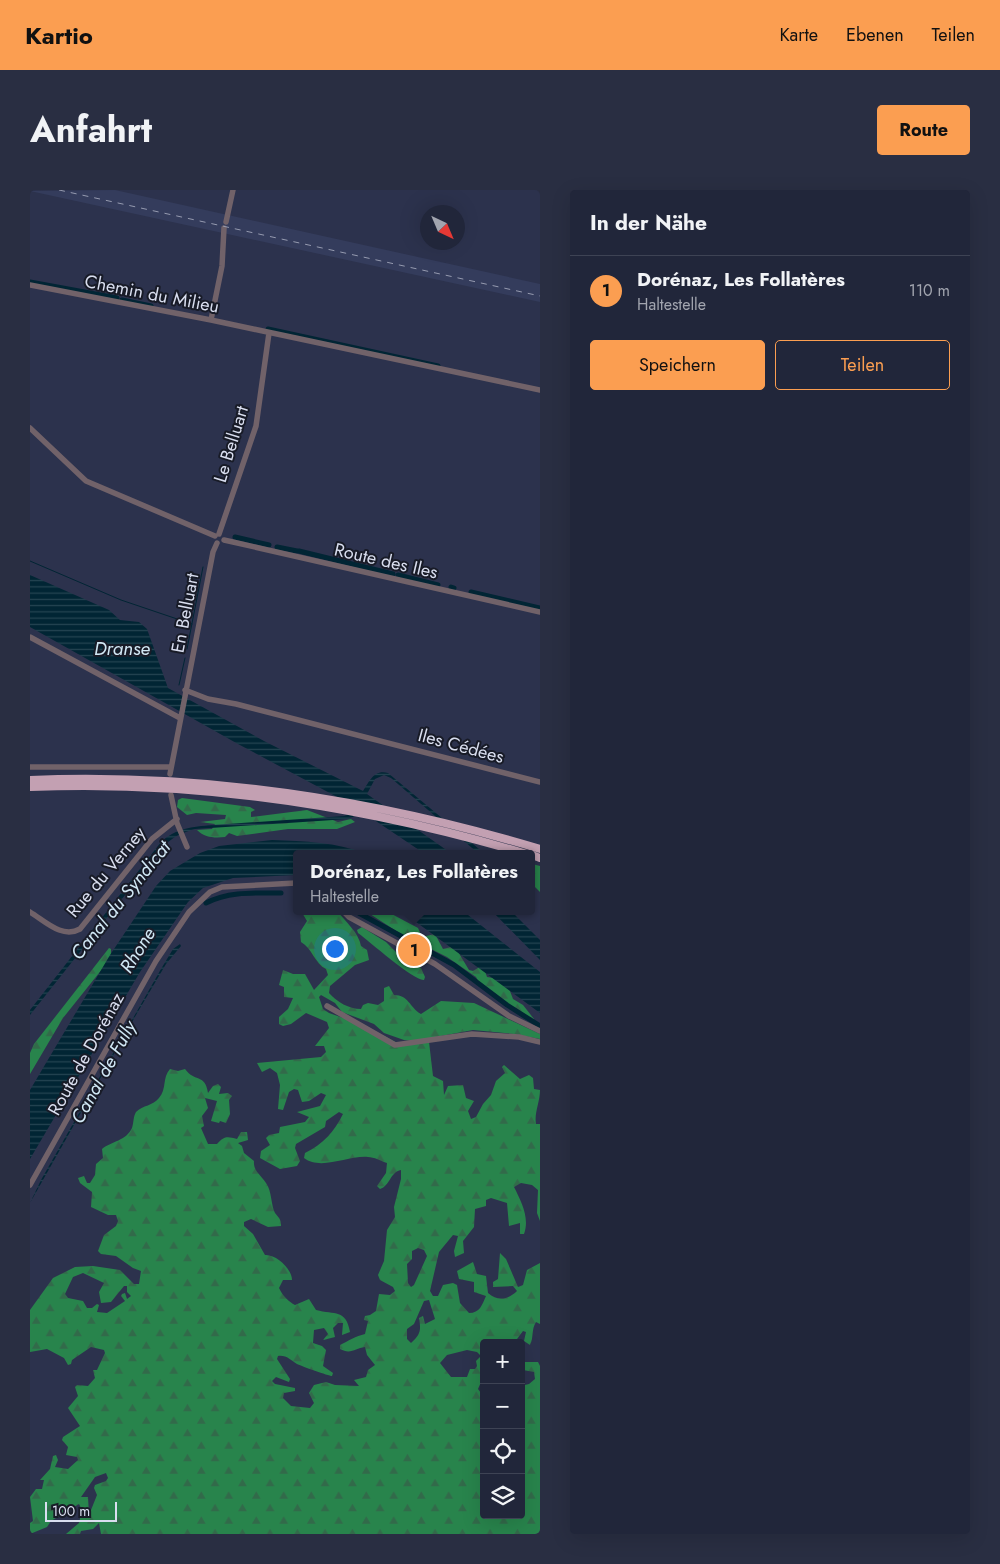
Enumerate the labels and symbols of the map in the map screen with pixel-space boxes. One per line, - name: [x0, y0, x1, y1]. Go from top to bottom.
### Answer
- north arrow: [420, 205, 465, 250]
- street label: Chemin du Milieu: [83, 268, 221, 320]
- street label: Le Belluart: [207, 402, 255, 486]
- street label: Route des Iles: [332, 536, 440, 586]
- street label: En Belluart: [165, 570, 206, 655]
- water label: Dranse: [94, 635, 150, 662]
- street label: Iles Cédées: [415, 722, 507, 770]
- street label: Rue du Verney: [60, 821, 152, 923]
- water label: Canal du Syndicat: [64, 834, 178, 966]
- water label: Rhone: [113, 922, 162, 978]
- pin: 1: [398, 931, 430, 969]
- your location: [322, 936, 348, 962]
- street label: Route de Dorénaz: [41, 987, 131, 1120]
- water label: Canal de Fully: [64, 1014, 144, 1129]
- scale bar: [45, 1499, 118, 1522]

